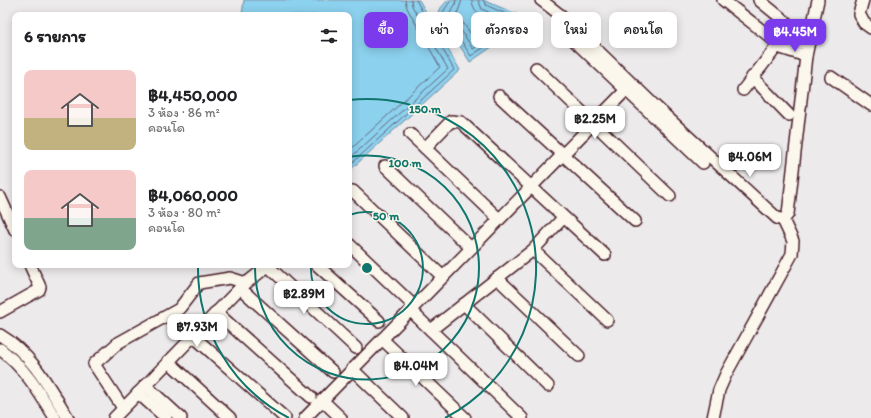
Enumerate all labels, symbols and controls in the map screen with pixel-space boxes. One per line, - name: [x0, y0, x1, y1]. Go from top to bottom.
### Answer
- chip: ซื้อ: [364, 12, 408, 48]
- chip: เช่า: [416, 12, 463, 48]
- chip: ตัวกรอง: [471, 12, 543, 48]
- chip: ใหม่: [551, 12, 601, 48]
- chip: คอนโด: [609, 12, 677, 48]
- pin: ฿4.45M: [762, 19, 828, 53]
- text: ฿4.45M: [773, 24, 817, 39]
- icon: filters: [318, 25, 340, 47]
- text: 6 รายการ: [24, 26, 86, 46]
- text: ฿4,450,000: [148, 85, 238, 105]
- icon: home: [56, 86, 104, 134]
- text: 150 m: [409, 102, 442, 116]
- text: 3 ห้อง · 86 m²: [148, 105, 220, 120]
- pin: ฿2.25M: [562, 106, 628, 140]
- text: ฿2.25M: [574, 111, 616, 126]
- text: คอนโด: [148, 120, 185, 135]
- pin: ฿4.06M: [717, 144, 783, 178]
- text: ฿4.06M: [728, 149, 772, 164]
- text: 100 m: [388, 156, 422, 170]
- text: ฿4,060,000: [148, 185, 238, 205]
- icon: home: [56, 186, 104, 234]
- text: 3 ห้อง · 80 m²: [148, 205, 221, 220]
- text: 50 m: [373, 209, 400, 223]
- text: คอนโด: [148, 220, 185, 235]
- centre of rings: [360, 261, 374, 275]
- pin: ฿2.89M: [271, 281, 337, 315]
- text: ฿2.89M: [283, 286, 325, 301]
- pin: ฿7.93M: [164, 314, 230, 348]
- text: ฿7.93M: [176, 319, 218, 334]
- pin: ฿4.04M: [383, 353, 449, 387]
- text: ฿4.04M: [394, 358, 438, 373]

